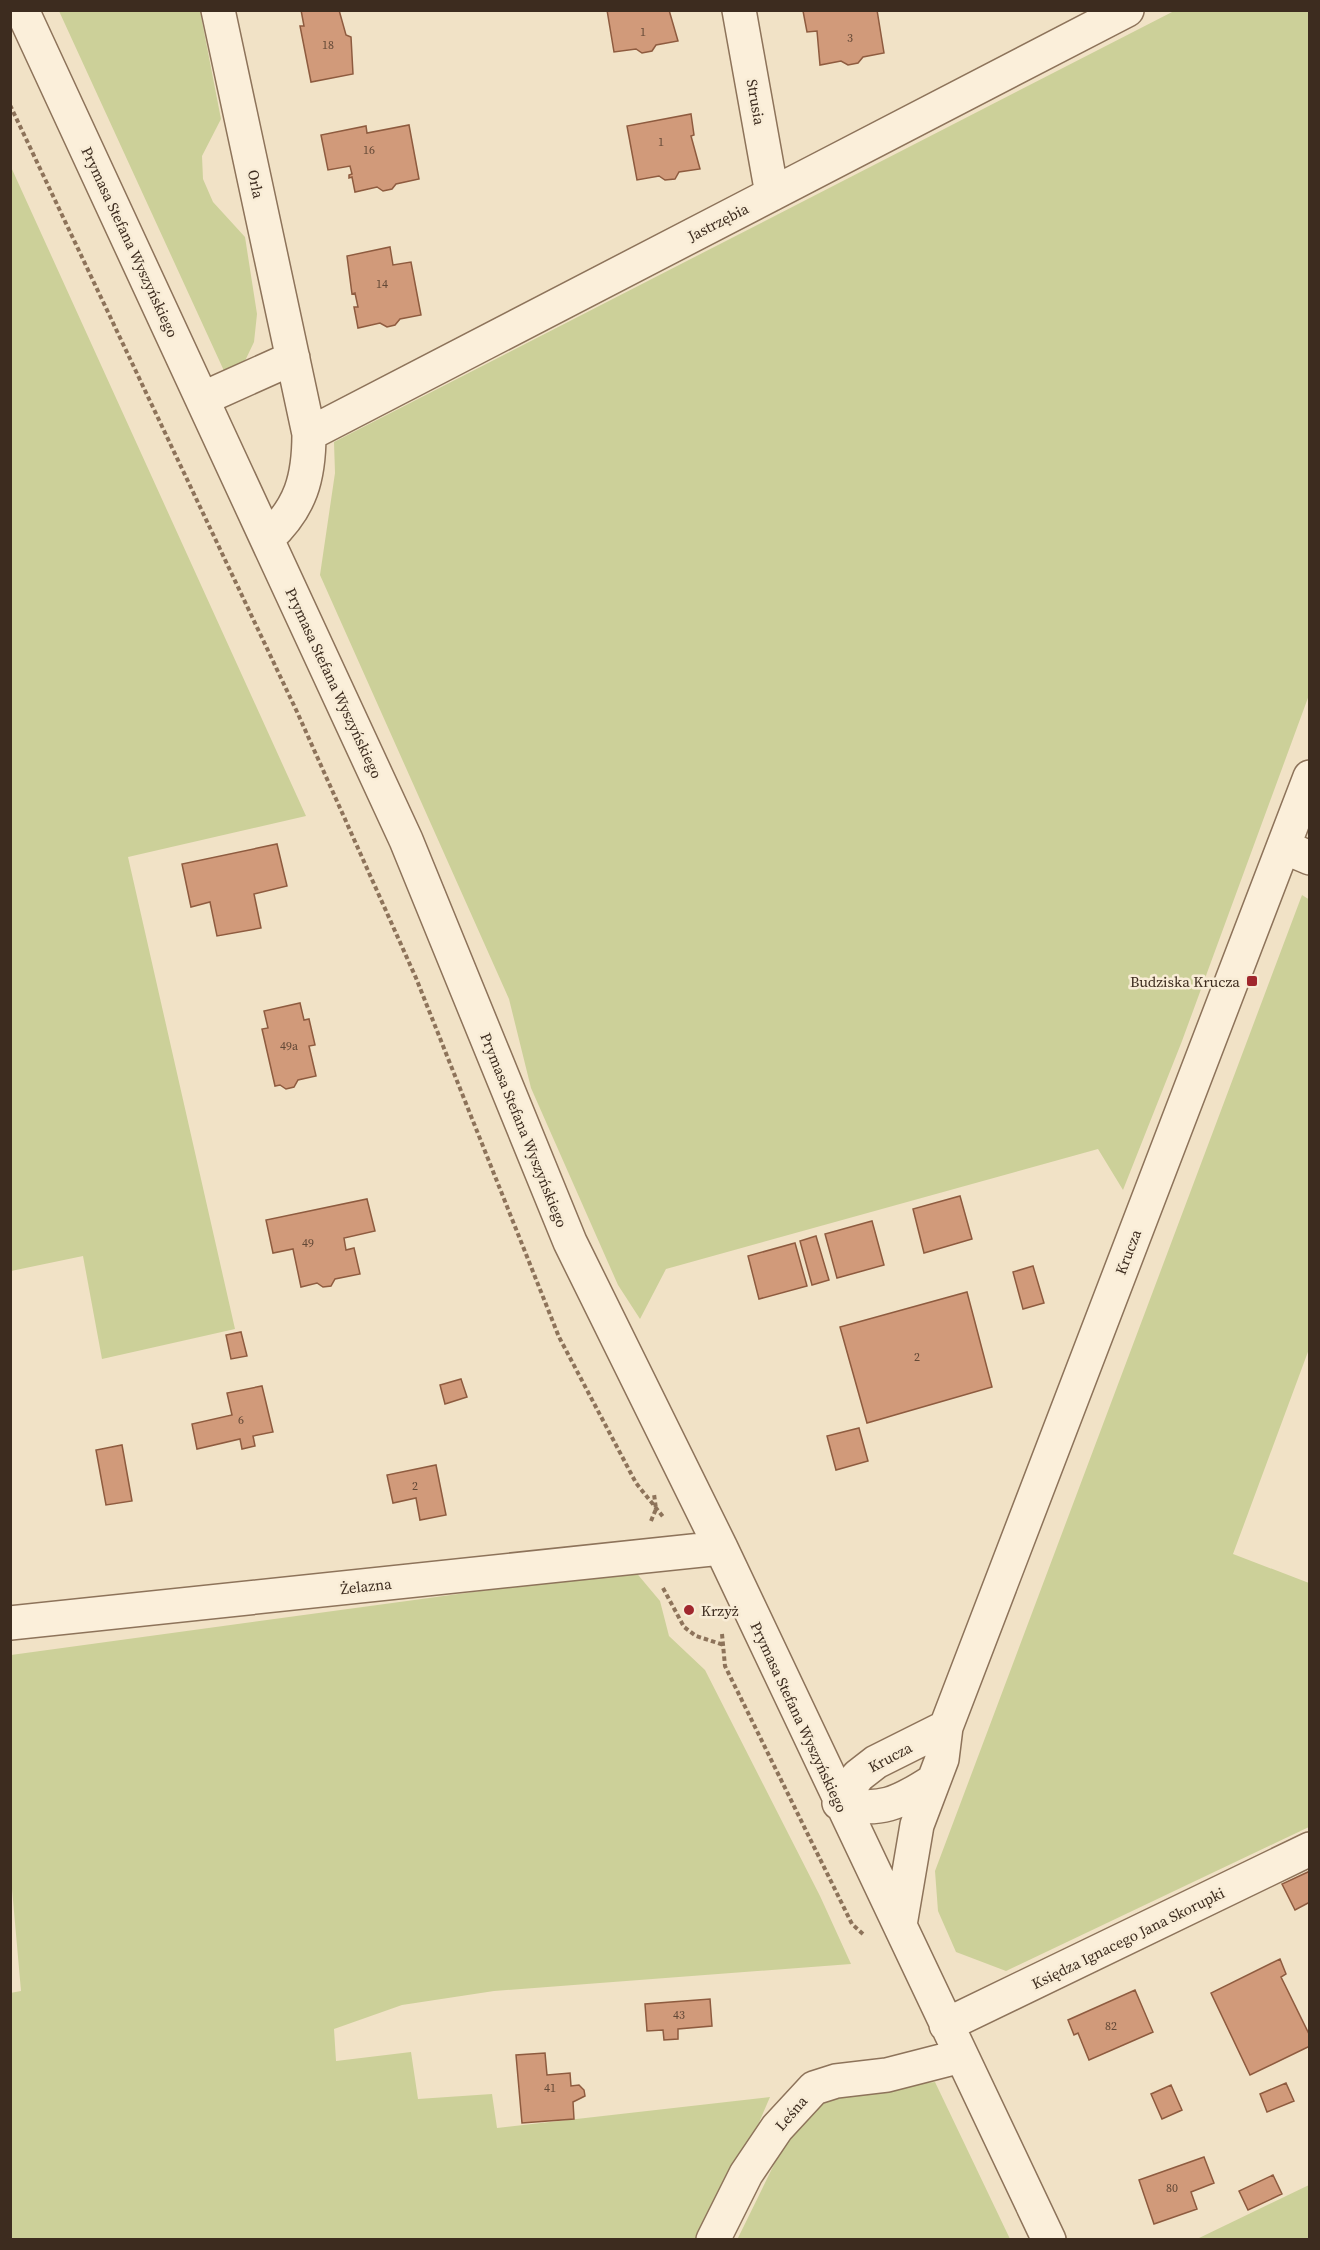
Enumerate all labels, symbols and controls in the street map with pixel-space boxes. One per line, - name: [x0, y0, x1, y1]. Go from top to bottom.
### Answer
- house number: 1: [640, 24, 646, 40]
- house number: 3: [847, 30, 853, 46]
- house number: 18: [322, 37, 334, 53]
- street label: Strusia: [742, 77, 770, 127]
- house number: 1: [658, 134, 664, 150]
- house number: 16: [363, 142, 375, 158]
- street label: Prymasa Stefana Wyszyńskiego: [76, 143, 184, 341]
- street label: Orla: [243, 168, 269, 201]
- street label: Jastrzębia: [683, 198, 752, 247]
- house number: 14: [376, 276, 388, 292]
- street label: Prymasa Stefana Wyszyńskiego: [280, 584, 388, 782]
- place label: Budziska Krucza: [1130, 971, 1240, 992]
- marker: Budziska Krucza: [1245, 974, 1259, 988]
- street label: Prymasa Stefana Wyszyńskiego: [475, 1030, 573, 1230]
- house number: 49a: [280, 1038, 299, 1054]
- street label: Krucza: [1110, 1226, 1146, 1278]
- house number: 49: [302, 1235, 314, 1251]
- house number: 2: [914, 1349, 920, 1365]
- house number: 6: [238, 1412, 244, 1428]
- house number: 2: [412, 1478, 418, 1494]
- street label: Żelazna: [339, 1573, 393, 1599]
- place label: Krzyż: [701, 1600, 739, 1621]
- marker: Krzyż: [682, 1603, 696, 1617]
- street label: Prymasa Stefana Wyszyńskiego: [745, 1618, 853, 1816]
- street label: Krucza: [864, 1737, 916, 1777]
- street label: Księdza Ignacego Jana Skorupki: [1028, 1882, 1228, 1994]
- house number: 43: [673, 2007, 685, 2023]
- house number: 82: [1105, 2018, 1117, 2034]
- house number: 41: [544, 2080, 556, 2096]
- street label: Leśna: [770, 2091, 812, 2135]
- house number: 80: [1166, 2180, 1178, 2196]

